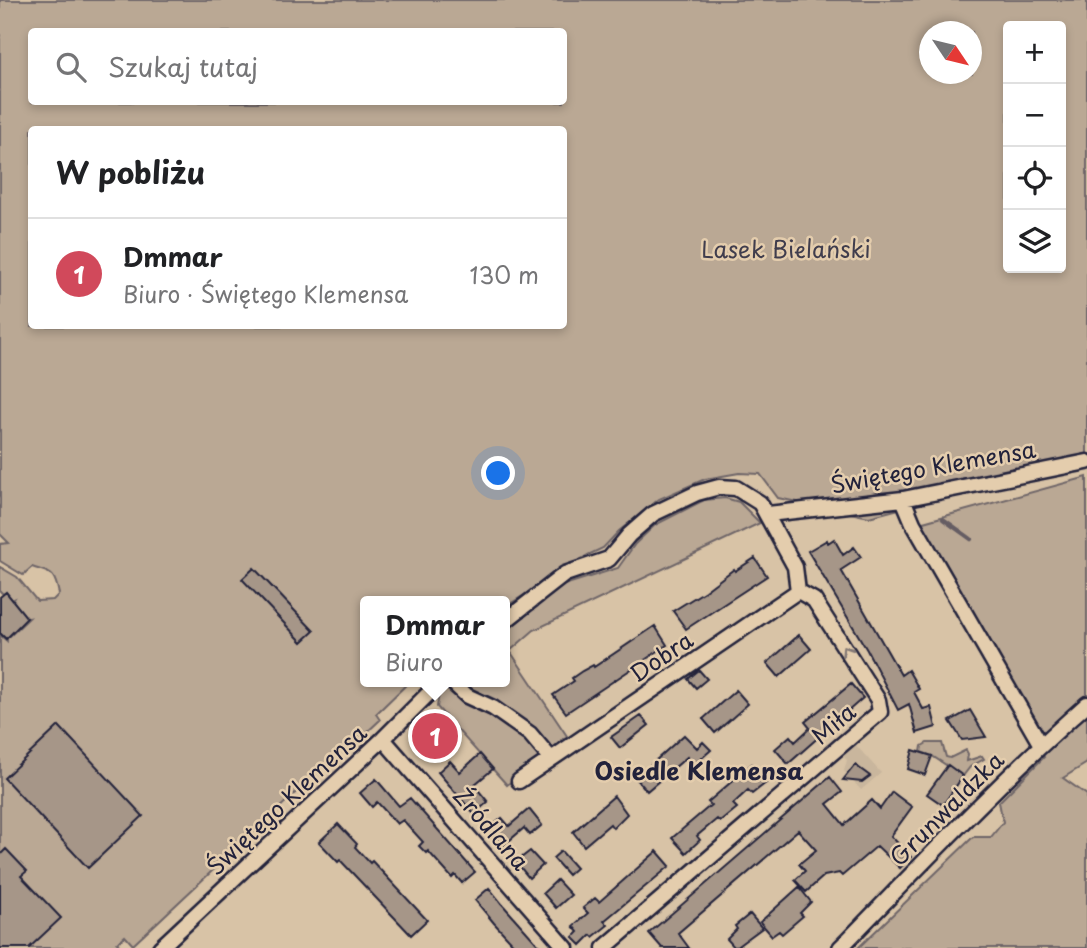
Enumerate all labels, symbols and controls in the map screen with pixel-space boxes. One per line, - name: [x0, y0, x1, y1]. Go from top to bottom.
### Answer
- north arrow: [919, 21, 982, 84]
- map controls: [1003, 21, 1066, 273]
- button: +: [1003, 21, 1066, 84]
- search box: [28, 28, 567, 105]
- text: Szukaj tutaj: [108, 47, 258, 86]
- icon: search: [52, 48, 90, 86]
- button: −: [1003, 84, 1066, 147]
- button: locate: [1003, 147, 1066, 210]
- text: W pobliżu: [56, 149, 205, 194]
- button: layers: [1003, 210, 1066, 273]
- park label: Lasek Bielański: [701, 231, 871, 266]
- text: Dmmar: [123, 237, 223, 276]
- text: 1: [74, 257, 85, 292]
- text: 130 m: [469, 257, 539, 292]
- text: Biuro · Świętego Klemensa: [123, 276, 408, 311]
- street label: Świętego Klemensa: [828, 431, 1039, 501]
- your location: [481, 456, 515, 490]
- popup: [360, 596, 510, 687]
- text: Dmmar: [385, 605, 485, 644]
- street label: Dobra: [622, 622, 700, 690]
- text: Biuro: [385, 644, 443, 679]
- one-way arrow: [842, 645, 854, 658]
- street label: Miła: [803, 694, 863, 752]
- pin: 1: [412, 710, 458, 762]
- street label: Świętego Klemensa: [198, 715, 374, 883]
- street label: Grunwaldzka: [881, 742, 1012, 873]
- district label: Osiedle Klemensa: [595, 752, 804, 788]
- street label: Źródlana: [446, 779, 539, 878]

